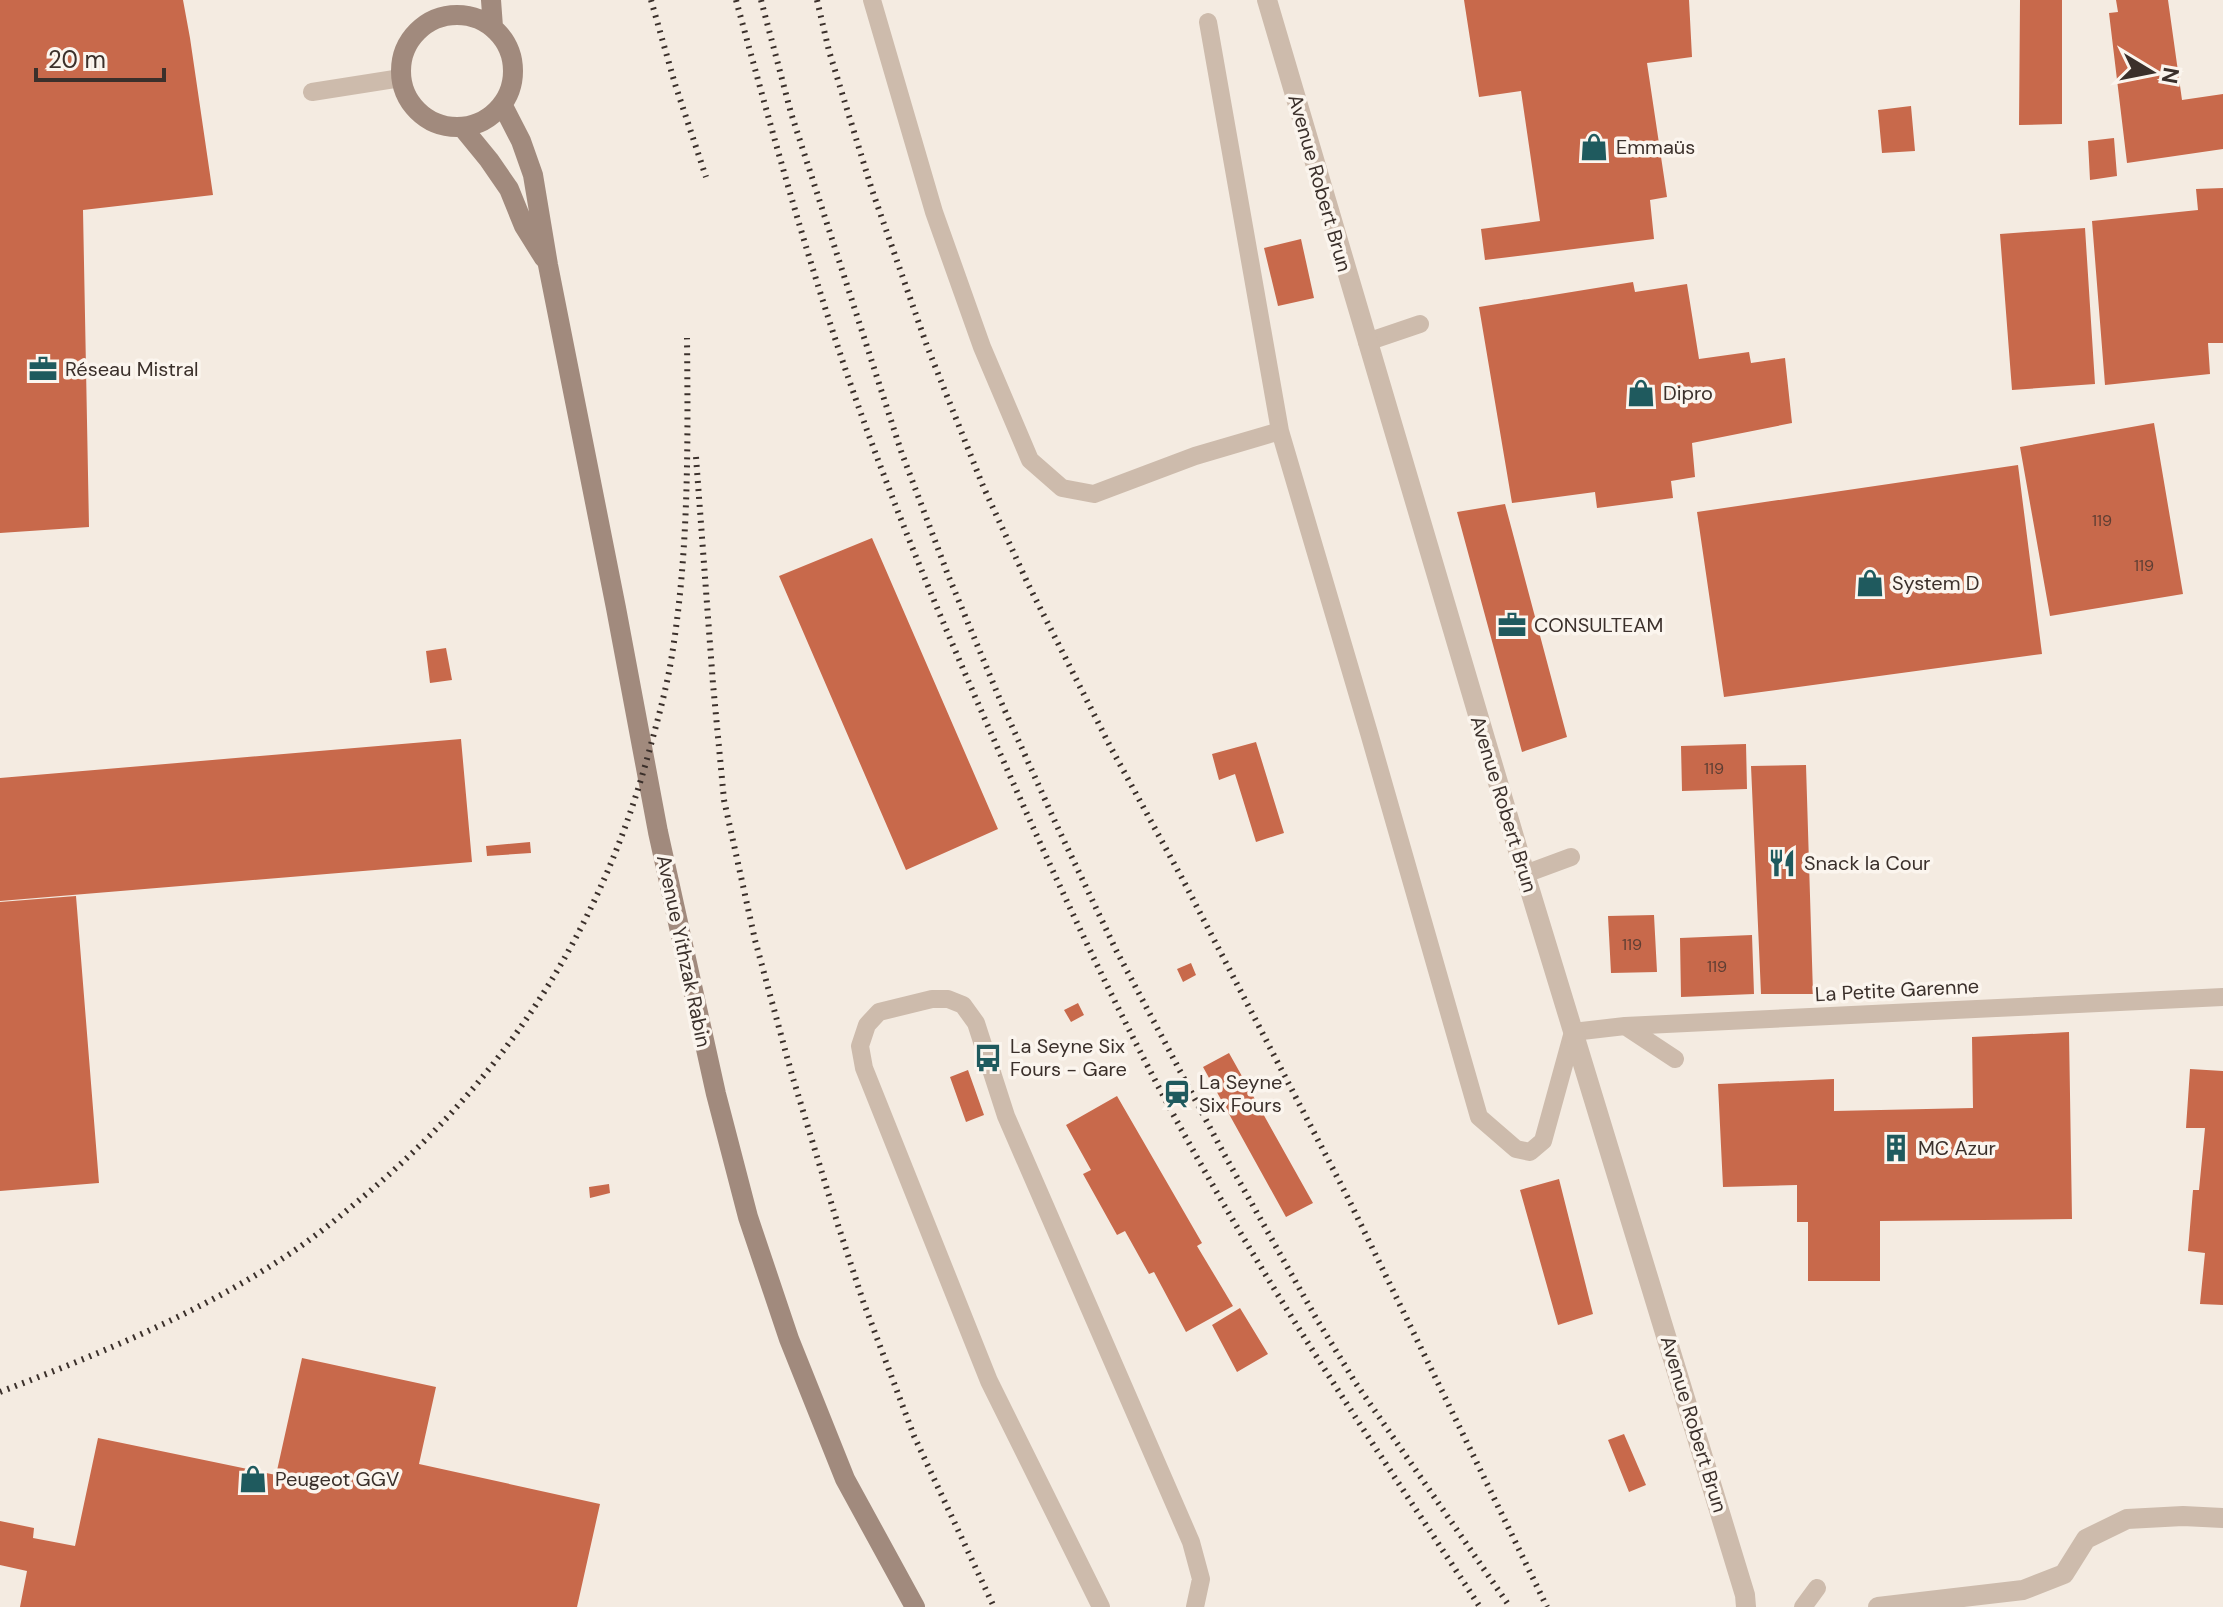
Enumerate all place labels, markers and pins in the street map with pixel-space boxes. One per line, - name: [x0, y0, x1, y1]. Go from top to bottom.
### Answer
- shop icon: Emmaüs: [1579, 132, 1609, 162]
- place label: Emmaüs: [1616, 134, 1695, 160]
- office icon: Réseau Mistral: [28, 354, 58, 384]
- place label: Réseau Mistral: [65, 356, 199, 382]
- shop icon: Dipro: [1626, 378, 1656, 408]
- place label: Dipro: [1663, 380, 1713, 406]
- shop icon: System D: [1855, 568, 1885, 598]
- place label: System D: [1892, 570, 1980, 596]
- office icon: CONSULTEAM: [1497, 610, 1527, 640]
- place label: CONSULTEAM: [1534, 612, 1663, 638]
- restaurant icon: Snack la Cour: [1767, 848, 1797, 878]
- place label: Snack la Cour: [1804, 850, 1931, 876]
- place label: La Seyne Six Fours - Gare: [1010, 1033, 1127, 1082]
- bus stop icon: La Seyne Six Fours - Gare: [973, 1043, 1003, 1073]
- place label: La Seyne Six Fours: [1199, 1069, 1282, 1118]
- station icon: La Seyne Six Fours: [1162, 1079, 1192, 1109]
- building icon: MC Azur: [1881, 1133, 1911, 1163]
- place label: MC Azur: [1918, 1135, 1996, 1161]
- shop icon: Peugeot GGV: [238, 1464, 268, 1494]
- place label: Peugeot GGV: [275, 1466, 399, 1492]

